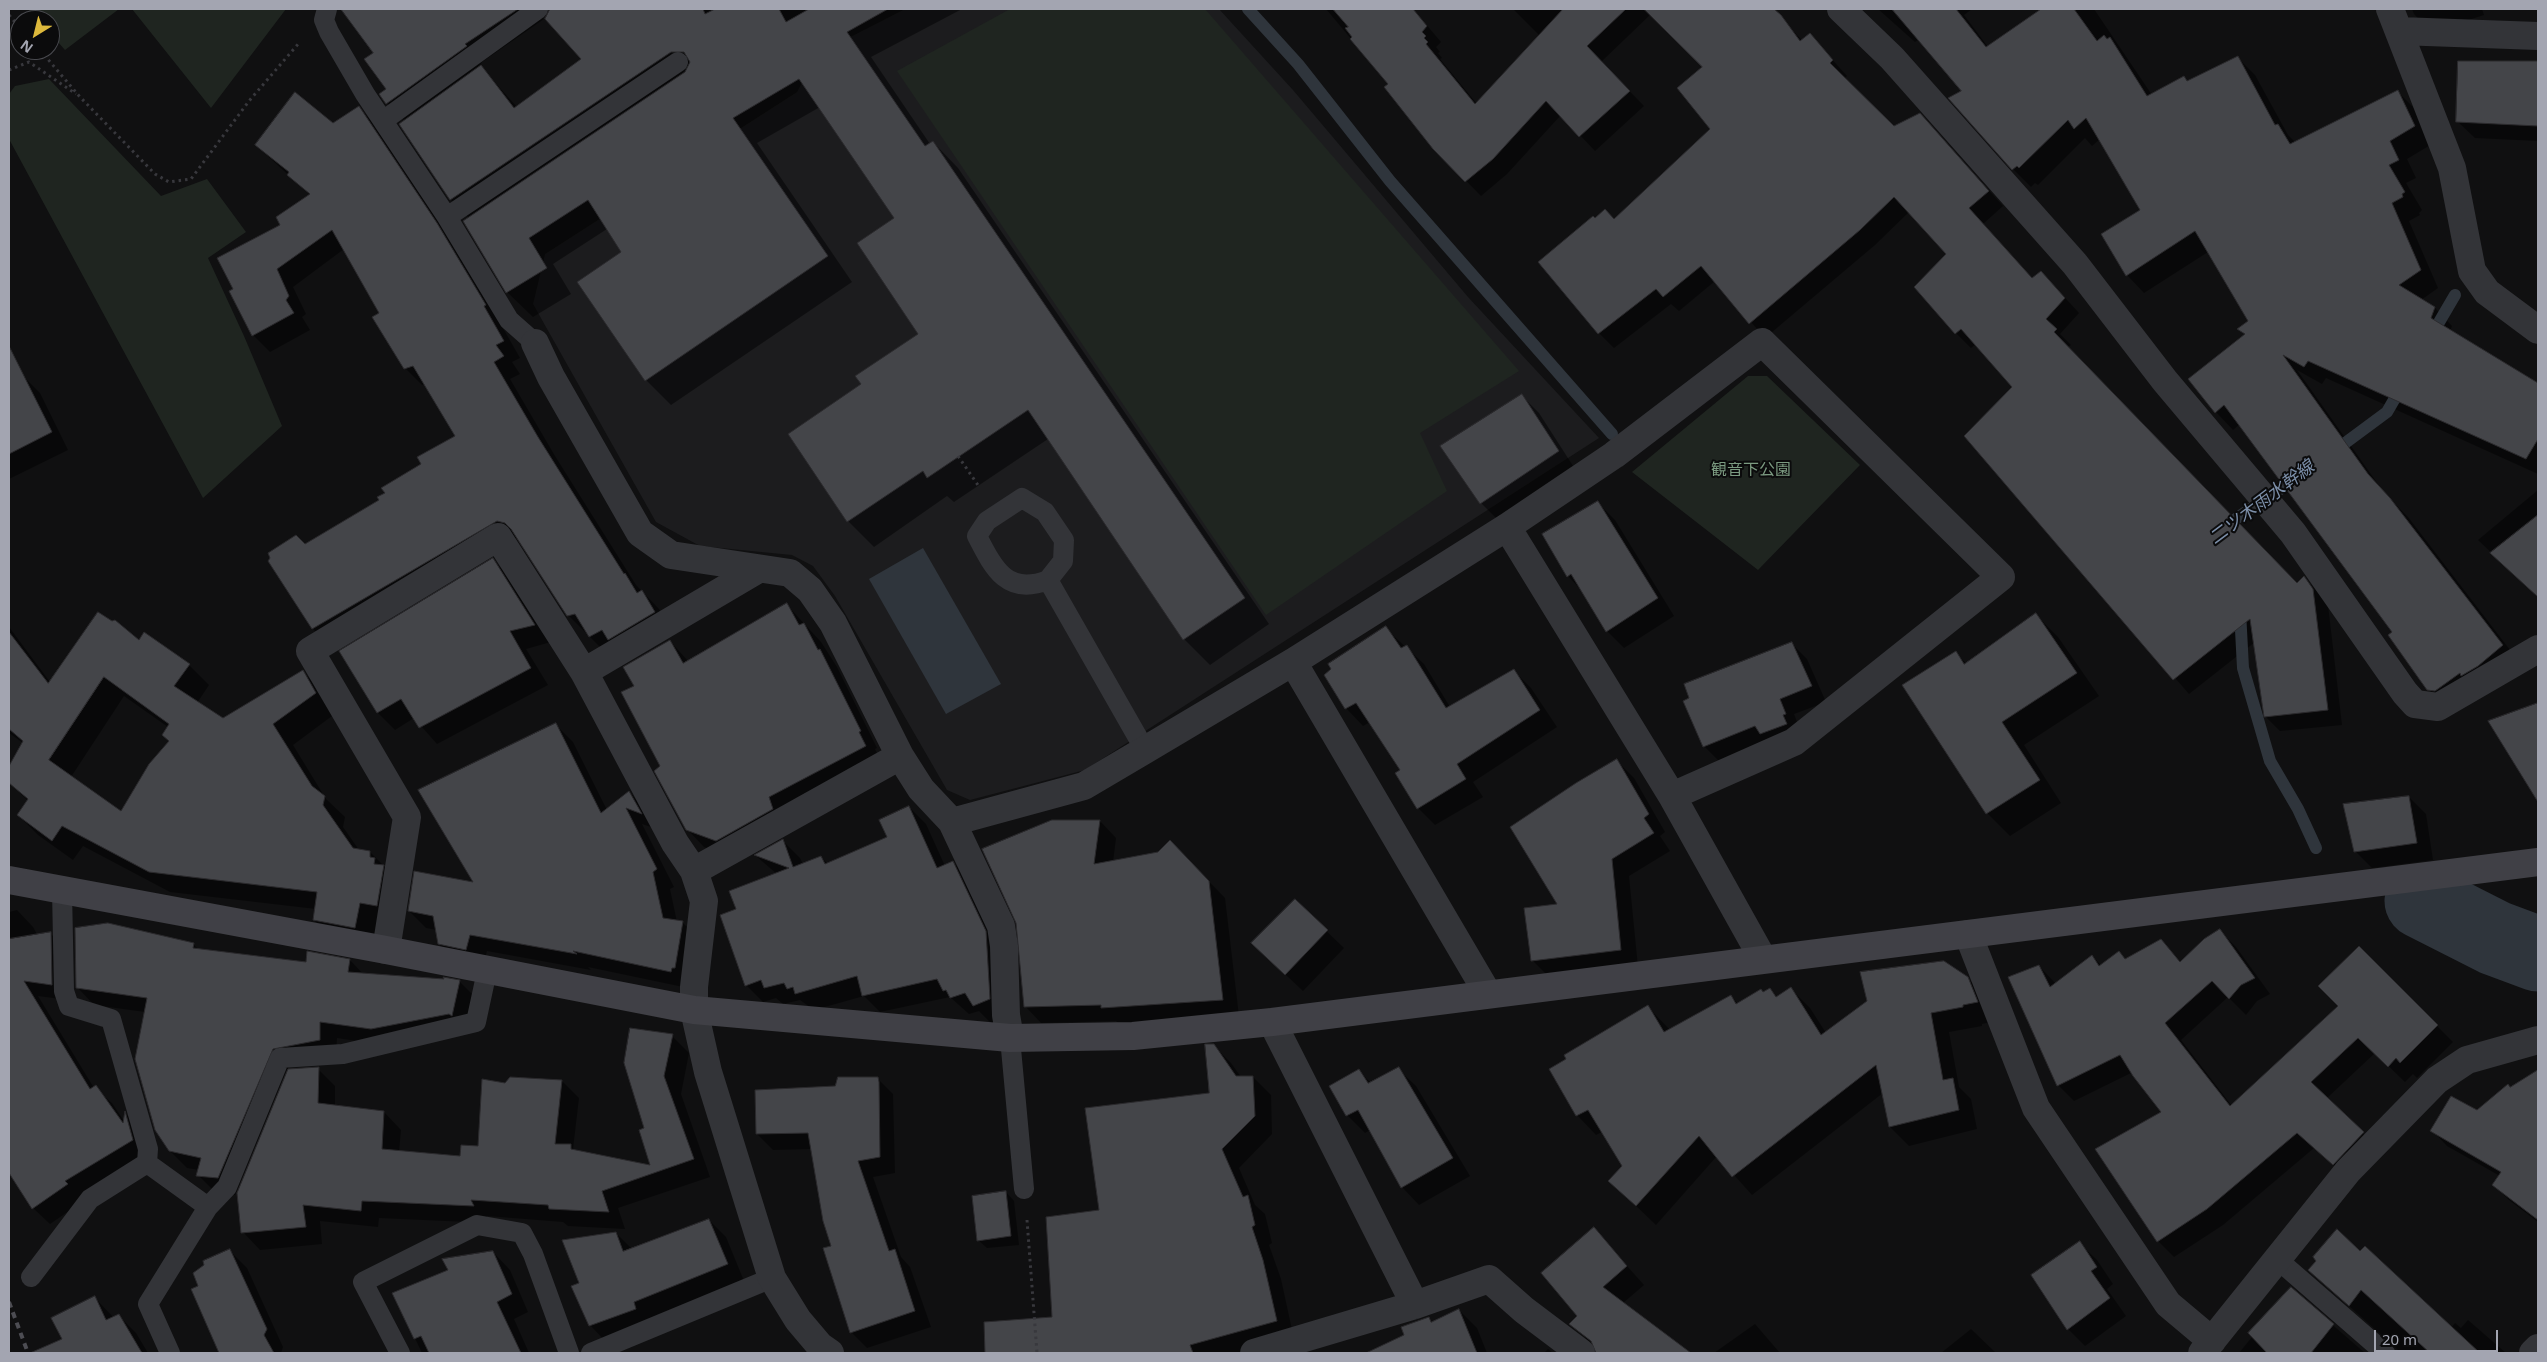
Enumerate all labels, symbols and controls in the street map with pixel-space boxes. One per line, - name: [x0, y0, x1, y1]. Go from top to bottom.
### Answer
- north arrow: [10, 10, 60, 60]
- text: N: [16, 36, 37, 58]
- water label: 二ツ木雨水幹線: [2205, 456, 2319, 550]
- park label: 観音下公園: [1711, 460, 1791, 480]
- scale bar: [2377, 1320, 2501, 1352]
- text: 20 m: [2382, 1329, 2417, 1349]

